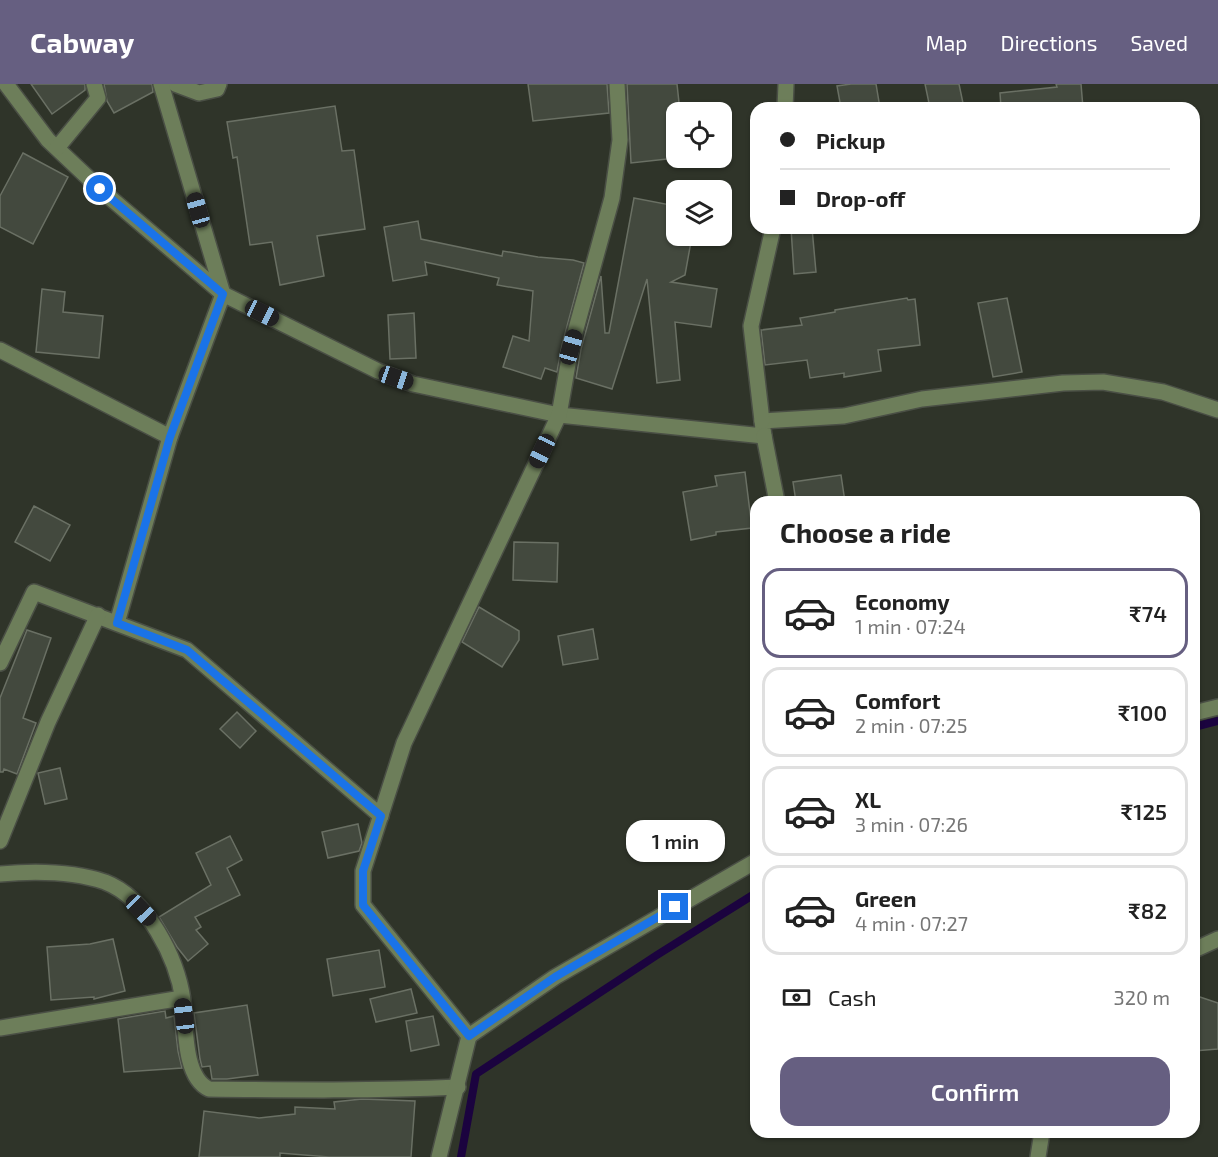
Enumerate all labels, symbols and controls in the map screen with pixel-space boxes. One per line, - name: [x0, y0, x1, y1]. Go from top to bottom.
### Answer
- text: Cabway: [30, 25, 134, 59]
- text: Map: [925, 30, 968, 55]
- text: Directions: [1001, 30, 1097, 55]
- text: Saved: [1130, 30, 1188, 55]
- map controls: [666, 102, 732, 246]
- button: locate: [666, 102, 732, 168]
- text: Pickup: [816, 127, 885, 153]
- route start: [86, 175, 113, 202]
- button: layers: [666, 180, 732, 246]
- text: Drop-off: [816, 185, 905, 211]
- car: [184, 190, 212, 230]
- car: [242, 297, 282, 329]
- car: [557, 327, 585, 367]
- car: [376, 364, 416, 392]
- car: [526, 431, 558, 471]
- text: Choose a ride: [780, 516, 951, 548]
- icon: car: [783, 586, 837, 640]
- text: Economy: [855, 588, 950, 614]
- text: ₹74: [1129, 600, 1167, 626]
- text: 1 min · 07:24: [855, 614, 966, 638]
- icon: car: [783, 685, 837, 739]
- text: Comfort: [855, 687, 940, 713]
- text: ₹100: [1118, 699, 1167, 725]
- text: 2 min · 07:25: [855, 713, 967, 737]
- icon: car: [783, 784, 837, 838]
- text: XL: [855, 786, 881, 812]
- text: ₹125: [1120, 798, 1167, 824]
- text: 3 min · 07:26: [855, 812, 968, 836]
- callout: 1 min: [626, 820, 724, 862]
- text: 1 min: [652, 829, 699, 853]
- icon: car: [783, 883, 837, 937]
- text: Green: [855, 885, 917, 911]
- car: [122, 891, 160, 929]
- route end: [661, 893, 688, 920]
- text: ₹82: [1128, 897, 1167, 923]
- text: 4 min · 07:27: [855, 911, 968, 935]
- icon: cash: [780, 981, 813, 1014]
- text: Cash: [828, 984, 877, 1010]
- text: 320 m: [1114, 985, 1170, 1009]
- car: [173, 997, 195, 1035]
- button: Confirm: [780, 1057, 1170, 1126]

